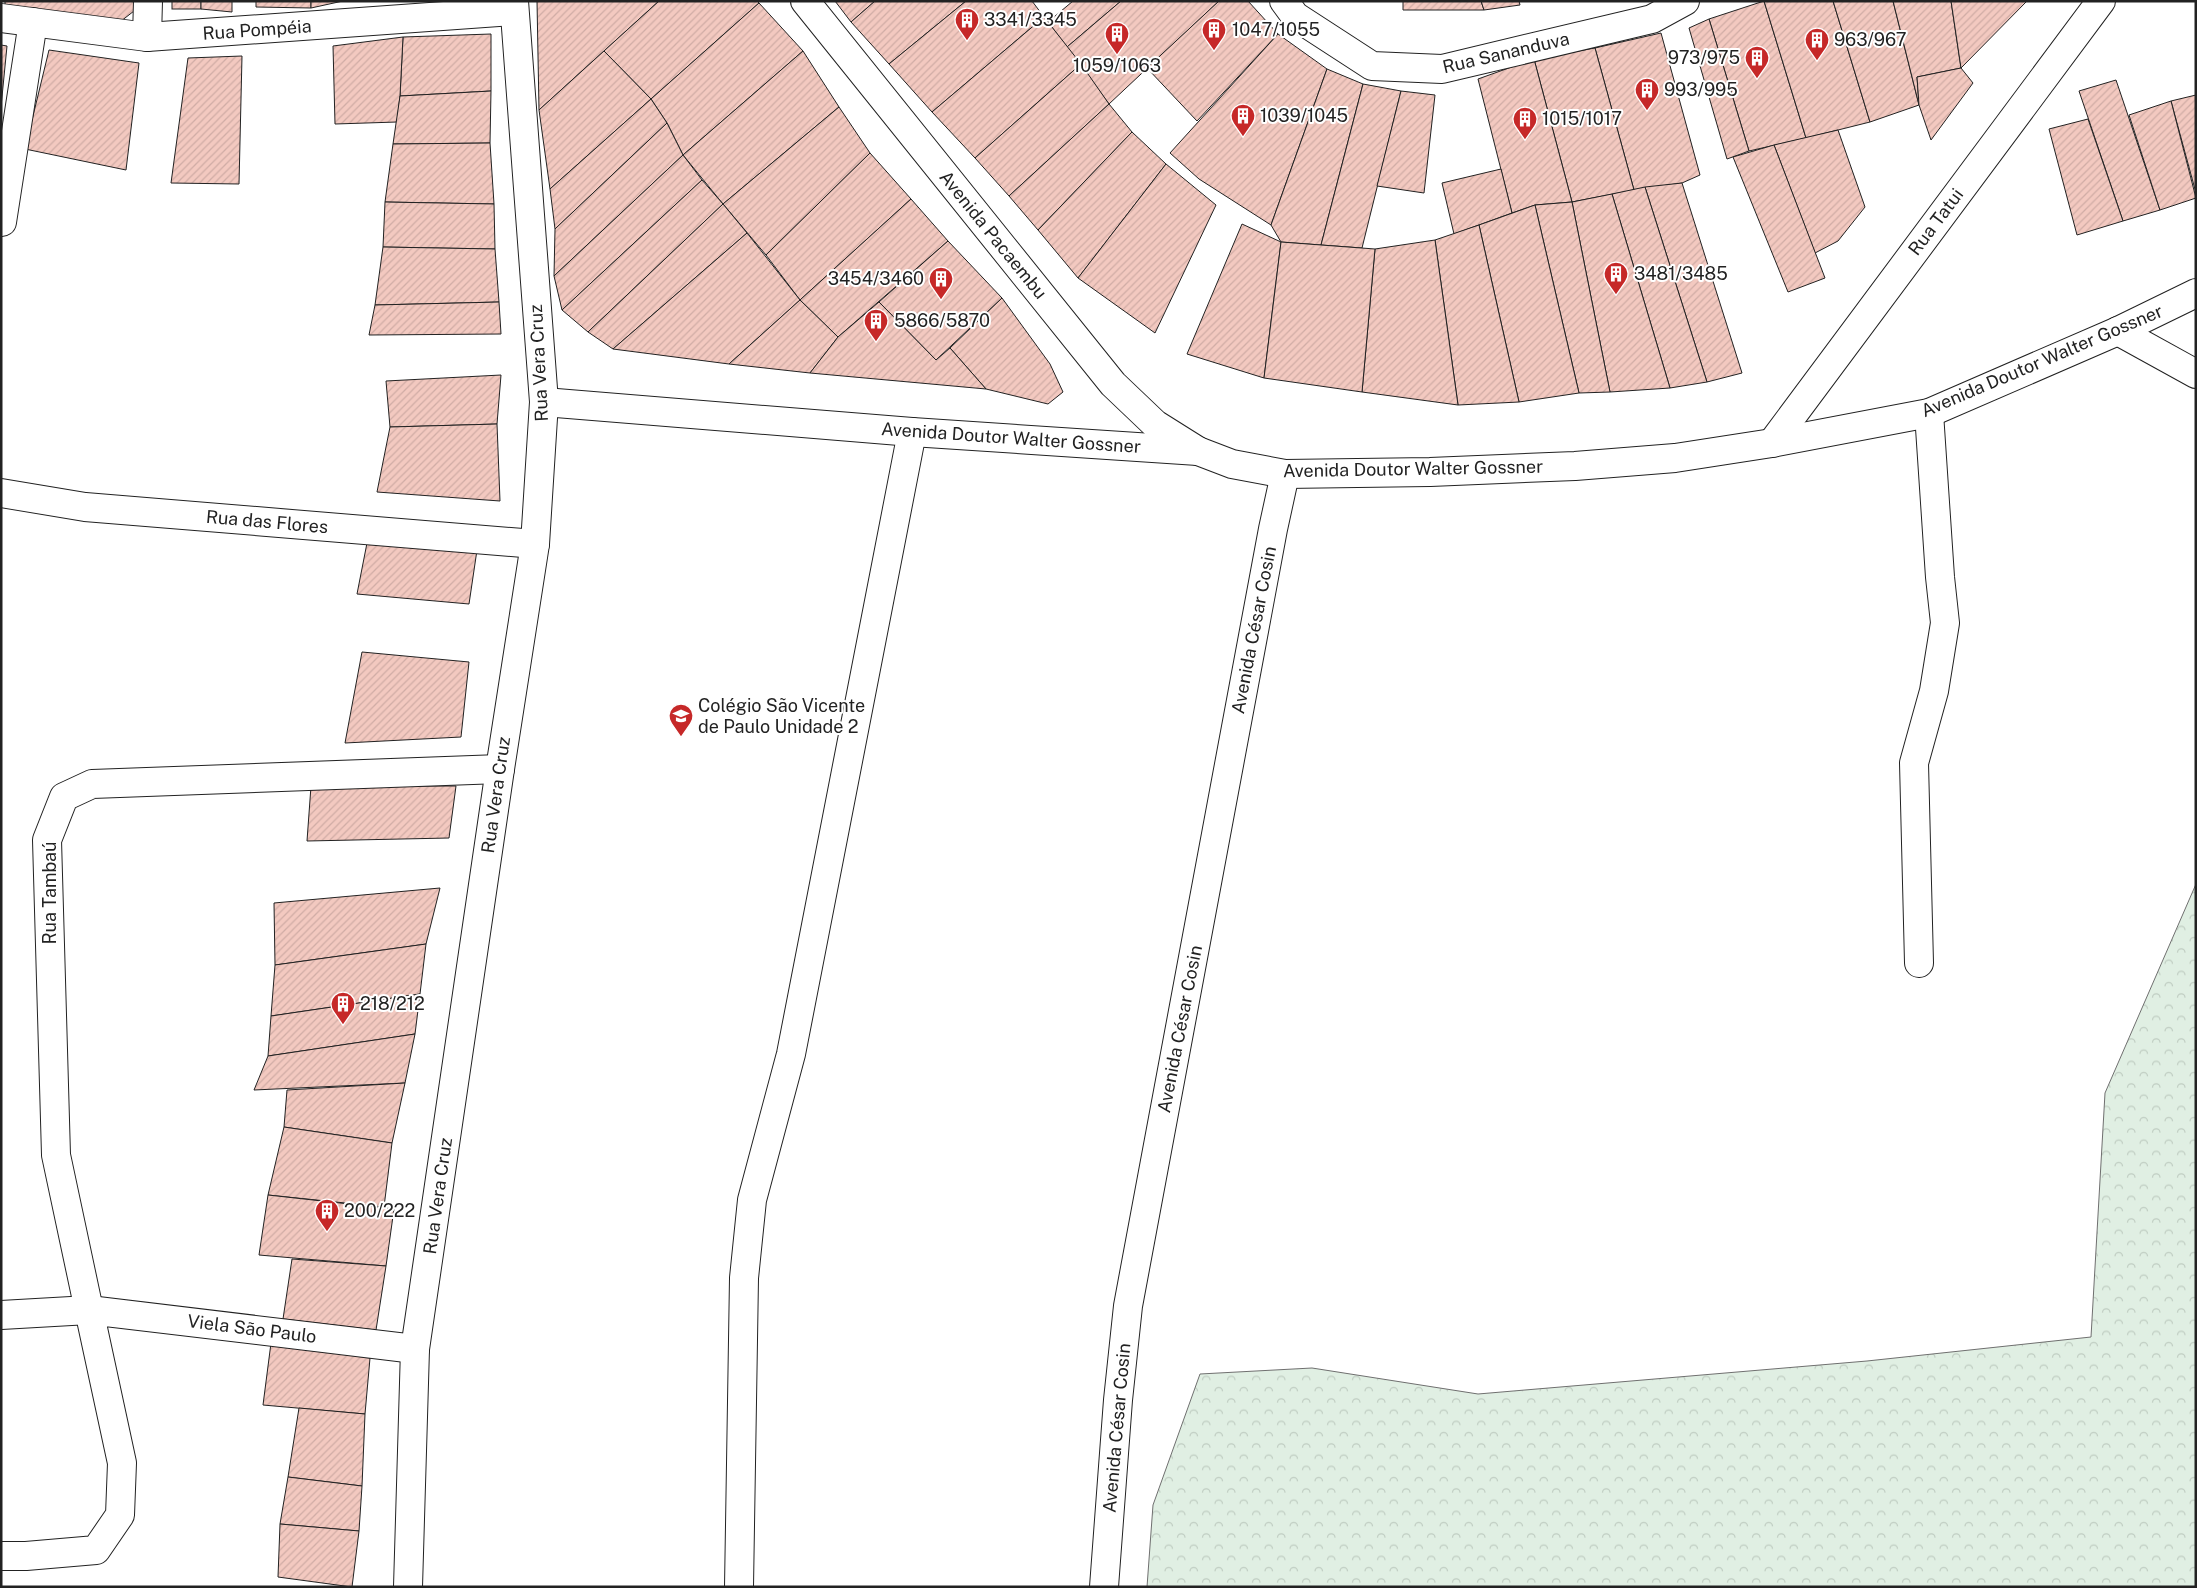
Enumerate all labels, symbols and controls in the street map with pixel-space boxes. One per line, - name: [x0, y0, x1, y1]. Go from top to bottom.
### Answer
- building icon: 3341/3345: [954, 7, 980, 41]
- place label: 3341/3345: [984, 9, 1077, 30]
- street label: Rua Pompéia: [202, 15, 312, 44]
- building icon: 1047/1055: [1201, 17, 1227, 51]
- place label: 1047/1055: [1232, 19, 1320, 40]
- building icon: 1059/1063: [1104, 21, 1130, 55]
- building icon: 963/967: [1804, 27, 1830, 61]
- street label: Rua Sananduva: [1440, 28, 1571, 77]
- place label: 963/967: [1834, 29, 1907, 50]
- building icon: 973/975: [1744, 45, 1770, 79]
- place label: 973/975: [1668, 47, 1740, 68]
- place label: 1059/1063: [1073, 55, 1161, 76]
- building icon: 993/995: [1634, 77, 1660, 111]
- place label: 993/995: [1664, 79, 1738, 100]
- building icon: 1039/1045: [1230, 103, 1256, 137]
- place label: 1039/1045: [1260, 105, 1348, 126]
- building icon: 1015/1017: [1512, 106, 1538, 140]
- place label: 1015/1017: [1542, 108, 1622, 129]
- street label: Avenida Pacaembu: [935, 166, 1051, 303]
- street label: Rua Tatui: [1904, 184, 1967, 259]
- building icon: 3481/3485: [1603, 261, 1629, 295]
- place label: 3481/3485: [1634, 263, 1728, 284]
- building icon: 3454/3460: [928, 266, 954, 300]
- place label: 3454/3460: [828, 268, 924, 289]
- street label: Avenida Doutor Walter Gossner: [1918, 300, 2166, 421]
- street label: Rua Vera Cruz: [525, 304, 552, 422]
- building icon: 5866/5870: [863, 308, 889, 342]
- place label: 5866/5870: [894, 310, 990, 331]
- street label: Avenida Doutor Walter Gossner: [880, 418, 1142, 457]
- street label: Avenida Doutor Walter Gossner: [1283, 456, 1543, 481]
- street label: Rua das Flores: [205, 506, 329, 537]
- street label: Avenida César Cosin: [1227, 544, 1280, 715]
- place label: Colégio São Vicente de Paulo Unidade 2: [698, 695, 865, 737]
- school or university icon: Colégio São Vicente de Paulo Unidade 2: [668, 703, 694, 737]
- street label: Rua Vera Cruz: [477, 735, 514, 855]
- street label: Rua Tambaú: [39, 842, 60, 944]
- street label: Avenida César Cosin: [1153, 943, 1206, 1114]
- building icon: 218/212: [330, 991, 356, 1025]
- place label: 218/212: [360, 993, 425, 1014]
- street label: Rua Vera Cruz: [419, 1136, 456, 1256]
- building icon: 200/222: [314, 1198, 340, 1232]
- place label: 200/222: [344, 1200, 415, 1221]
- street label: Viela São Paulo: [186, 1310, 318, 1347]
- street label: Avenida César Cosin: [1099, 1342, 1134, 1514]

